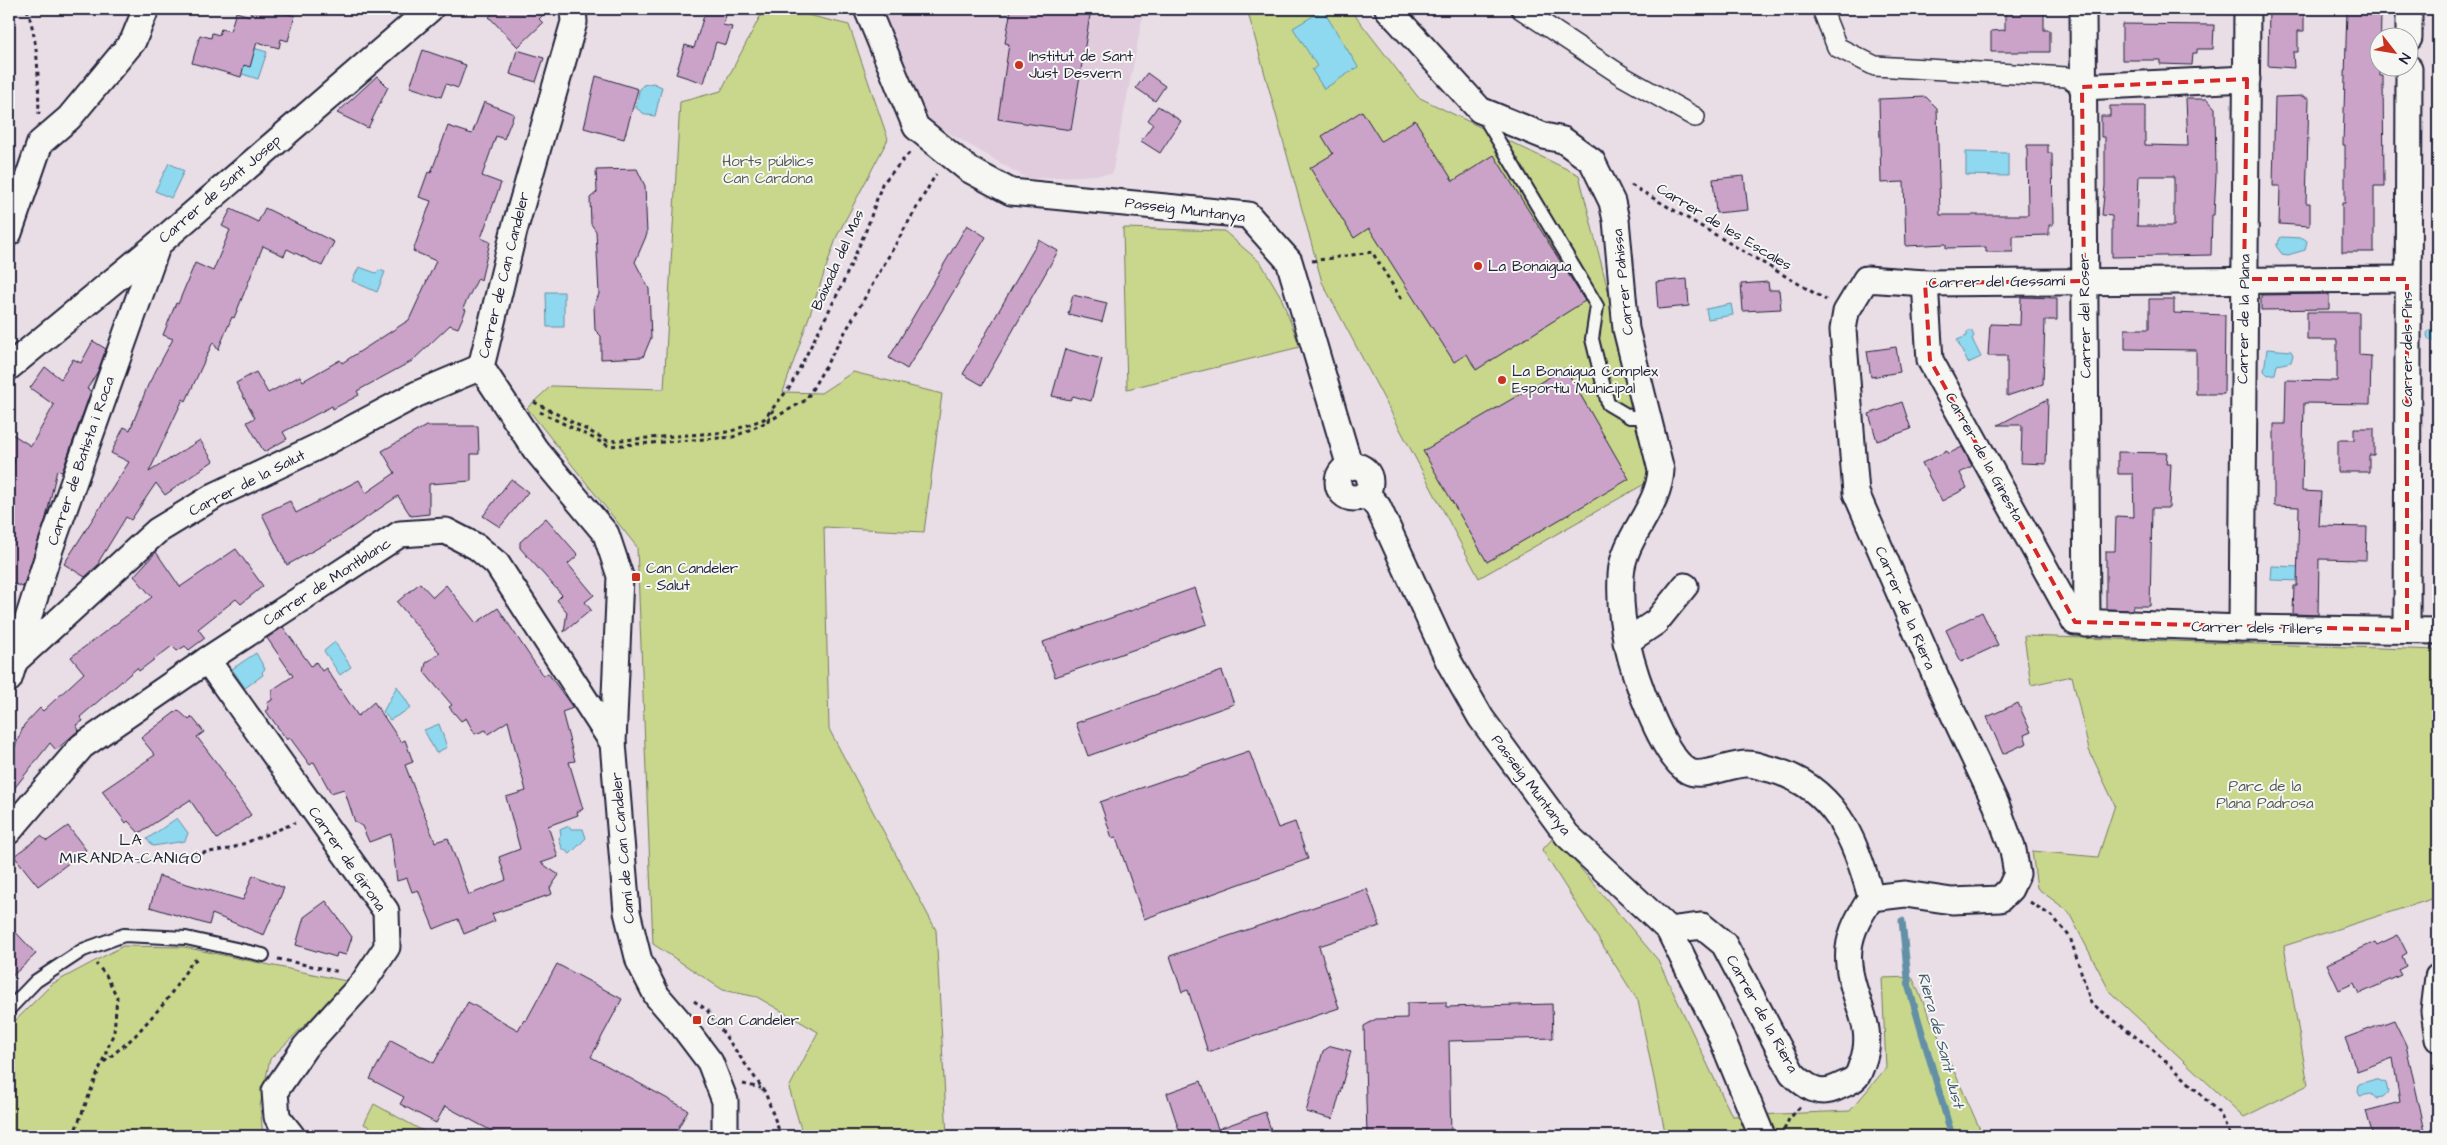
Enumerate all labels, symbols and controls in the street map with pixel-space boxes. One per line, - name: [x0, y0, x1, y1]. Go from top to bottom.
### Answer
- north arrow: [2370, 28, 2420, 78]
- place label: Institut de Sant Just Desvern: [1029, 46, 1133, 84]
- text: N: [2393, 49, 2415, 67]
- marker: Institut de Sant Just Desvern: [1013, 59, 1025, 71]
- street label: Carrer de Sant Josep: [154, 130, 286, 248]
- park label: Horts públics Can Cardona: [722, 151, 814, 189]
- street label: Carrer de les Escales: [1652, 178, 1796, 276]
- street label: Carrer de Can Candeler: [473, 189, 535, 361]
- street label: Passeig Muntanya: [1124, 192, 1247, 229]
- street label: Baixada del Mas: [806, 206, 870, 314]
- street label: Carrer Pahissa: [1607, 227, 1639, 336]
- street label: Carrer del Roser: [2073, 254, 2097, 378]
- street label: Carrer de la Plana: [2232, 254, 2256, 384]
- place label: La Bonaigua: [1488, 256, 1572, 278]
- marker: La Bonaigua: [1472, 260, 1484, 272]
- street label: Carrer del Gessamí: [1929, 270, 2066, 294]
- street label: Carrer dels Pins: [2397, 291, 2418, 407]
- place label: La Bonaigua Complex Esportiu Municipal: [1512, 361, 1659, 399]
- street label: Carrer de Batista i Roca: [42, 373, 120, 548]
- marker: La Bonaigua Complex Esportiu Municipal: [1496, 374, 1508, 386]
- street label: Carrer de la Ginesta: [1940, 389, 2028, 526]
- street label: Carrer de la Salut: [185, 445, 309, 521]
- street label: Carrer de Montblanc: [259, 532, 396, 631]
- street label: Carrer de la Riera: [1870, 543, 1941, 673]
- place label: Can Candeler - Salut: [646, 558, 738, 596]
- marker: Can Candeler - Salut: [630, 571, 642, 583]
- street label: Carrer dels Til·lers: [2191, 616, 2323, 640]
- street label: Passeig Muntanya: [1485, 730, 1576, 841]
- street label: Camí de Can Candeler: [606, 771, 640, 925]
- park label: Parc de la Plana Padrosa: [2216, 776, 2314, 814]
- street label: Carrer de Girona: [303, 802, 391, 916]
- district label: LA MIRANDA-CANIGÓ: [60, 829, 202, 869]
- street label: Carrer de la Riera: [1721, 951, 1803, 1077]
- water label: Riera de Sant Just: [1912, 970, 1970, 1112]
- place label: Can Candeler: [707, 1010, 799, 1031]
- marker: Can Candeler: [691, 1014, 703, 1026]

